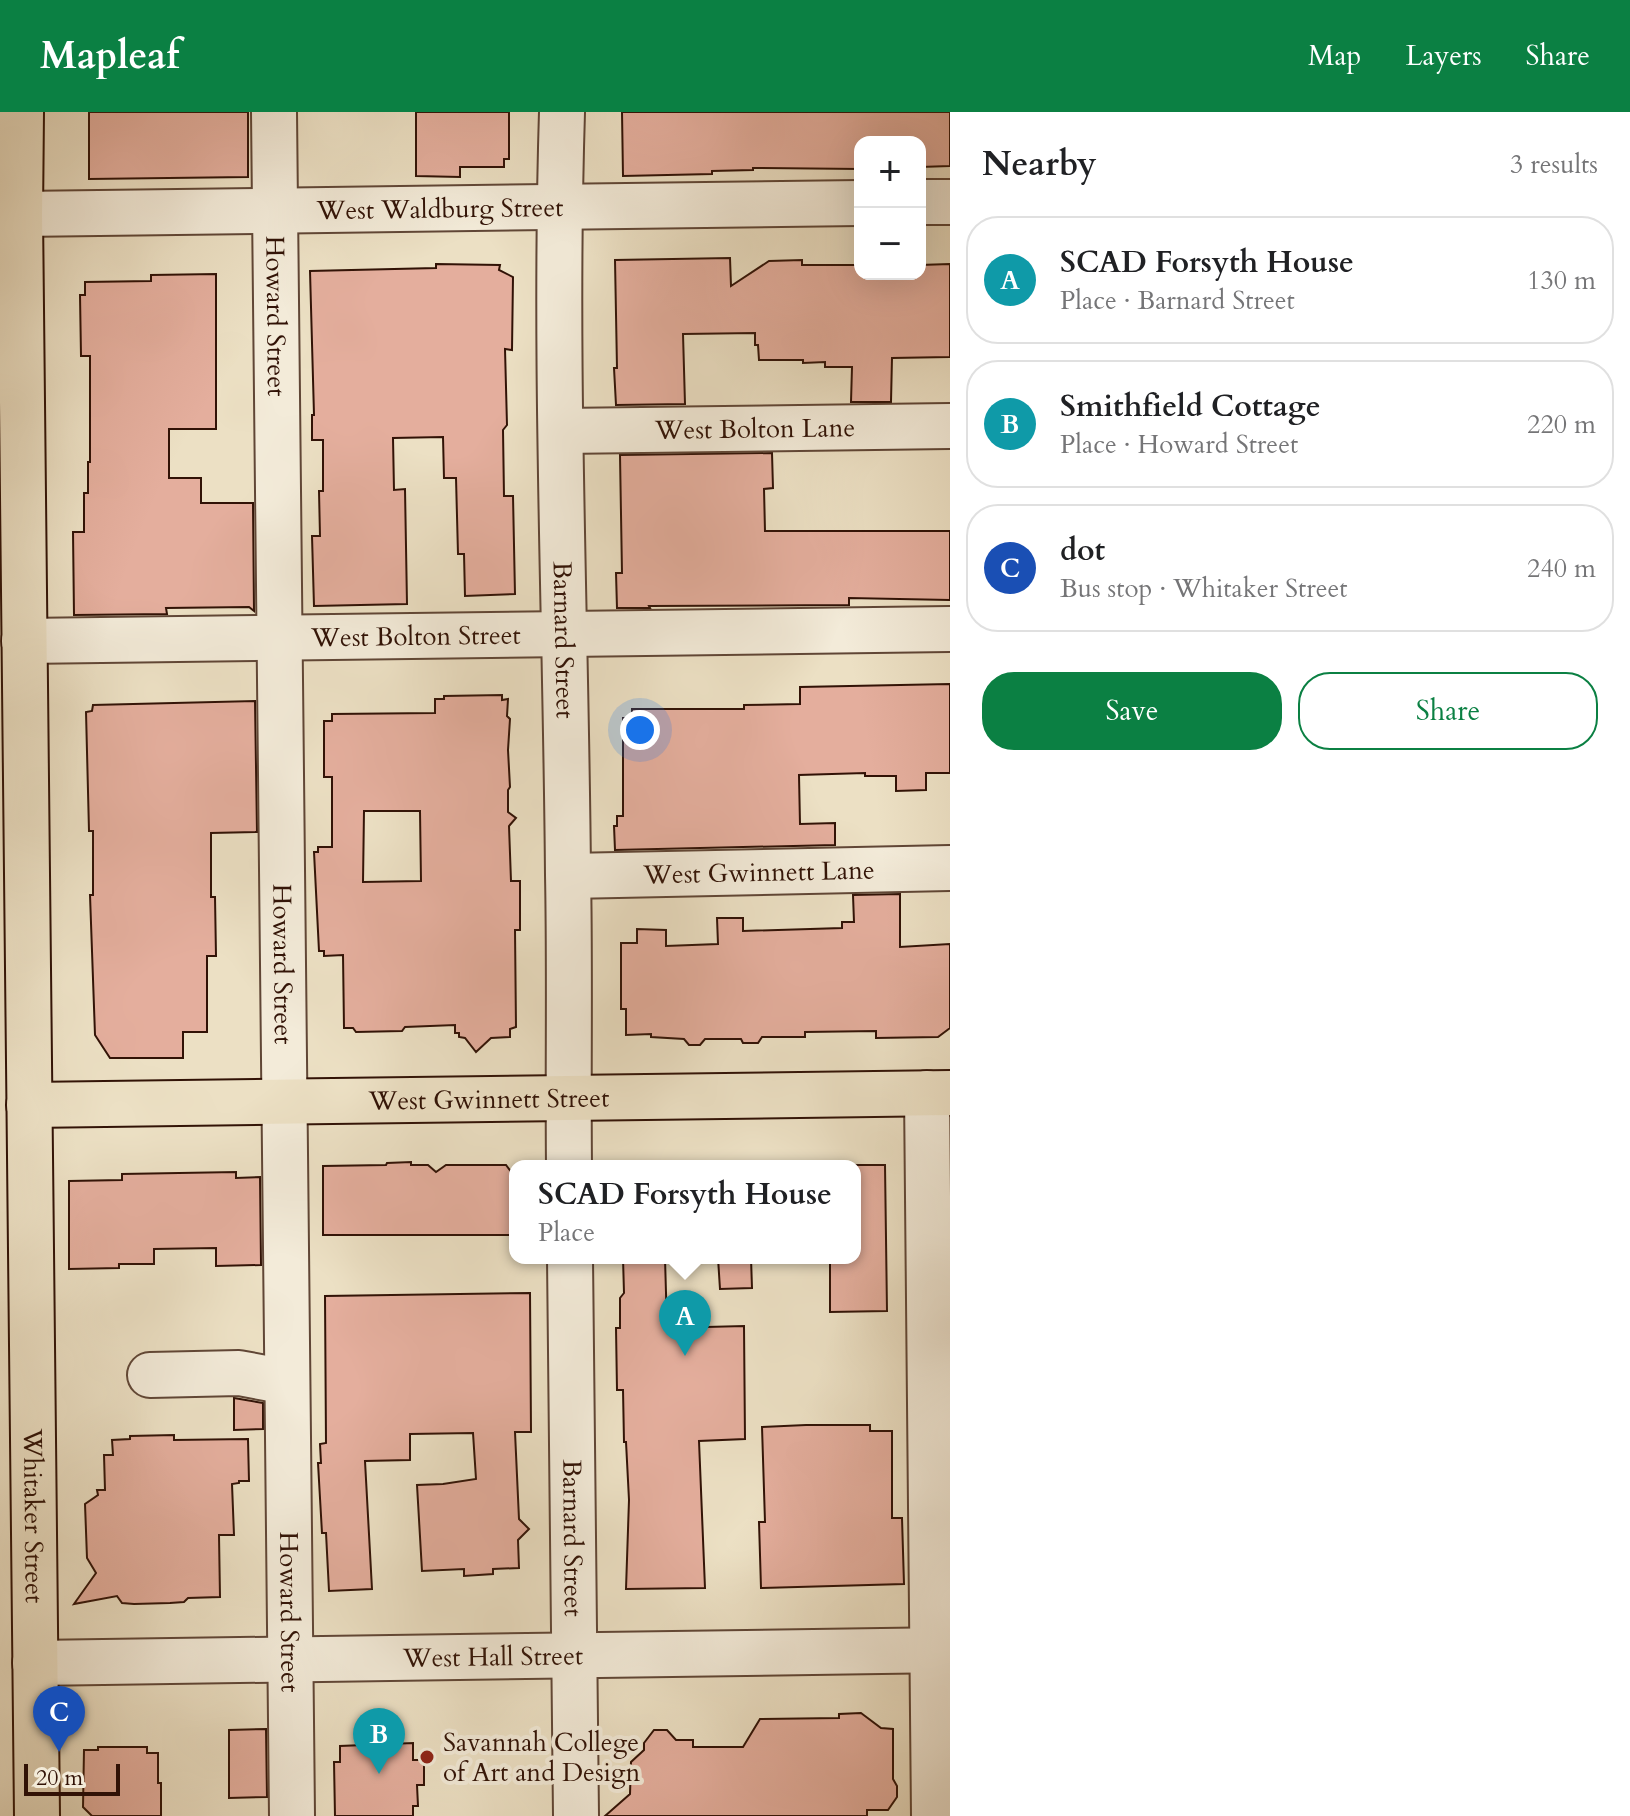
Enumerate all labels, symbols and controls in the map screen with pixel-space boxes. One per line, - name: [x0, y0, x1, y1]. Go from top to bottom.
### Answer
- text: Mapleaf: [40, 30, 179, 82]
- text: Map: [1308, 37, 1361, 75]
- text: Layers: [1405, 37, 1482, 75]
- text: Share: [1526, 37, 1590, 75]
- map controls: [854, 136, 926, 280]
- button: +: [854, 136, 926, 208]
- text: Nearby: [982, 141, 1097, 187]
- text: 3 results: [1510, 147, 1598, 182]
- street label: West Waldburg Street: [315, 190, 564, 228]
- button: −: [854, 208, 926, 280]
- street label: Howard Street: [257, 235, 294, 397]
- text: SCAD Forsyth House: [1060, 242, 1354, 283]
- text: A: [1000, 263, 1020, 298]
- text: 130 m: [1527, 263, 1596, 298]
- text: Place · Barnard Street: [1060, 283, 1295, 318]
- text: Smithfield Cottage: [1060, 386, 1321, 427]
- text: B: [1001, 407, 1019, 442]
- text: 220 m: [1527, 407, 1596, 442]
- street label: West Bolton Lane: [654, 410, 855, 448]
- text: Place · Howard Street: [1060, 427, 1298, 462]
- text: dot: [1060, 530, 1105, 571]
- text: C: [1000, 551, 1020, 586]
- text: 240 m: [1527, 551, 1596, 586]
- street label: Barnard Street: [545, 561, 583, 719]
- text: Bus stop · Whitaker Street: [1060, 571, 1347, 606]
- street label: West Bolton Street: [310, 618, 521, 655]
- button: Save: [982, 672, 1282, 750]
- button: Share: [1298, 672, 1598, 750]
- your location: [620, 710, 660, 750]
- street label: West Gwinnett Lane: [642, 853, 875, 892]
- street label: Howard Street: [264, 883, 301, 1045]
- street label: West Gwinnett Street: [367, 1080, 609, 1119]
- popup: [509, 1160, 861, 1264]
- text: SCAD Forsyth House: [538, 1174, 832, 1215]
- text: Place: [538, 1215, 595, 1250]
- pin: A: [659, 1290, 711, 1356]
- street label: Whitaker Street: [15, 1427, 52, 1603]
- street label: Barnard Street: [554, 1459, 591, 1617]
- street label: Howard Street: [271, 1531, 308, 1693]
- street label: West Hall Street: [402, 1638, 583, 1676]
- pin: C: [33, 1686, 85, 1752]
- pin: B: [353, 1708, 405, 1774]
- place label: Savannah College of Art and Design: [443, 1725, 640, 1790]
- marker: Savannah College of Art and Design: [418, 1748, 436, 1766]
- scale bar: [24, 1760, 120, 1796]
- text: 20 m: [36, 1763, 83, 1793]

